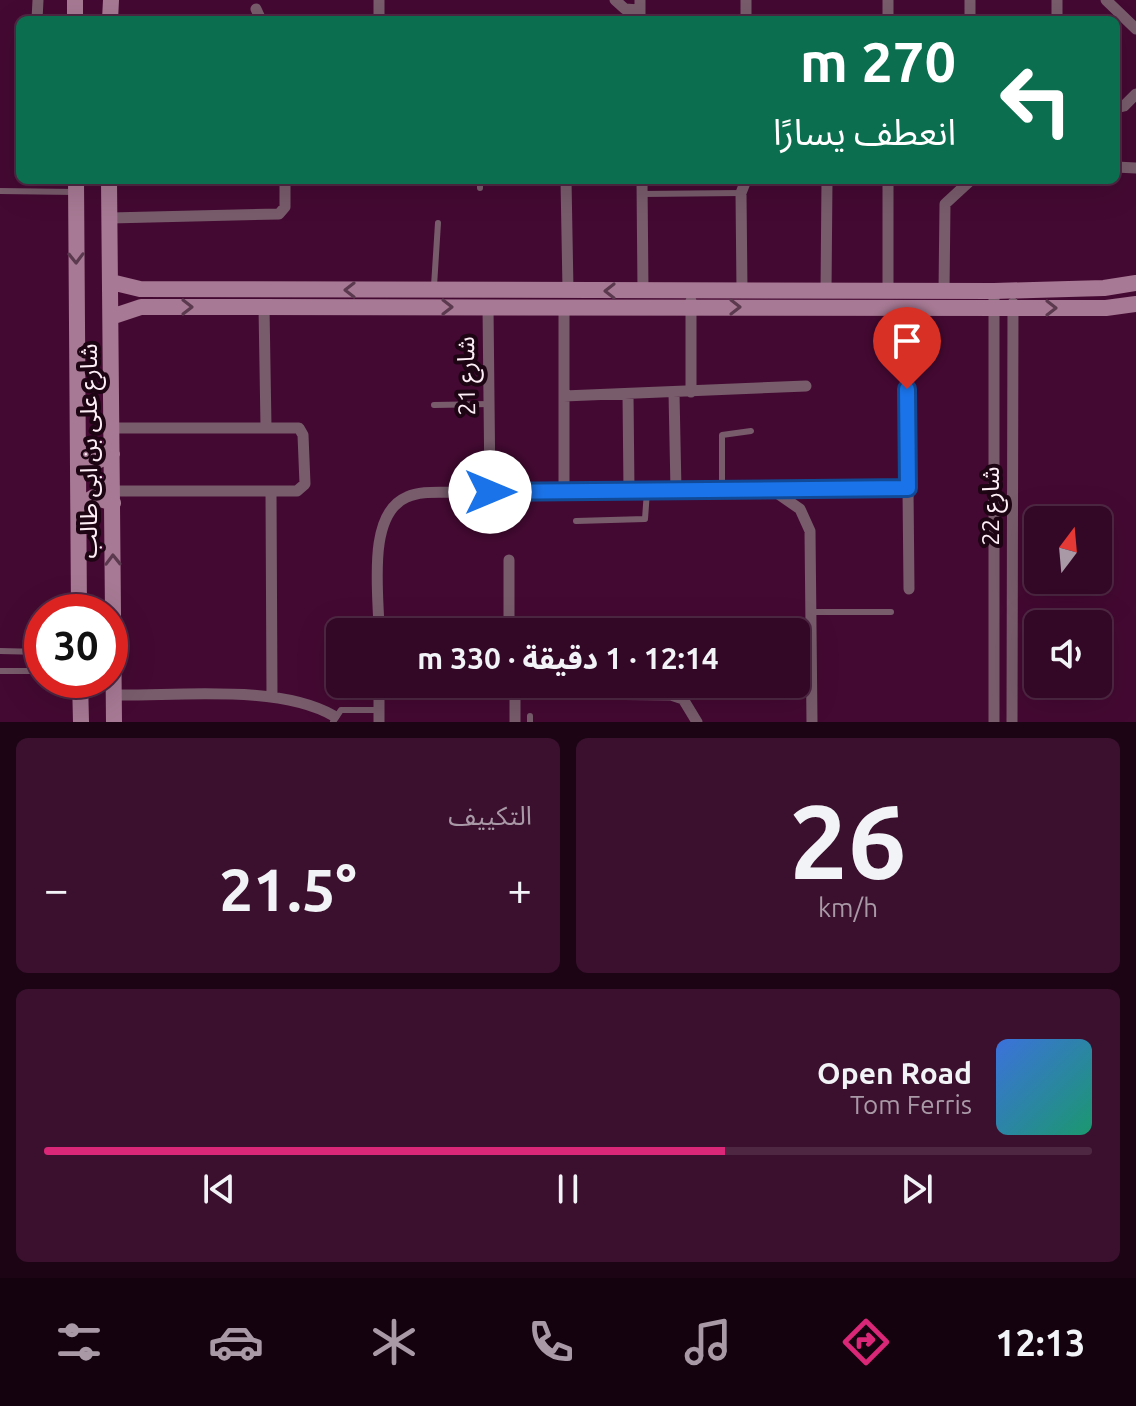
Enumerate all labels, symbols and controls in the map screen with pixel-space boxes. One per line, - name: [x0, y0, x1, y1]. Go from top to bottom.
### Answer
- text: 270 m: [800, 30, 956, 93]
- icon: left: [984, 48, 1088, 152]
- text: انعطف يسارًا: [773, 111, 956, 152]
- one-way arrow: [67, 252, 85, 265]
- one-way arrow: [343, 281, 356, 299]
- one-way arrow: [603, 282, 616, 300]
- one-way arrow: [181, 298, 194, 316]
- one-way arrow: [441, 298, 454, 316]
- one-way arrow: [729, 298, 742, 316]
- one-way arrow: [1045, 299, 1058, 317]
- pin: [873, 307, 941, 389]
- icon: arrive: [885, 319, 929, 363]
- street label: شارع 21: [452, 336, 484, 416]
- street label: شارع على بن ابى طالب: [75, 343, 106, 559]
- position arrow: [448, 450, 532, 534]
- street label: شارع 22: [977, 466, 1008, 546]
- north arrow: [1024, 506, 1112, 594]
- map controls: [1024, 506, 1112, 698]
- one-way arrow: [104, 553, 122, 566]
- speed limit sign: 30: [24, 594, 128, 698]
- button: sound: [1024, 610, 1112, 698]
- text: 12:14 · 1 دقيقة · 330 m: [417, 641, 719, 675]
- text: 26: [789, 782, 907, 899]
- text: التكييف: [448, 801, 532, 830]
- text: 21.5°: [219, 855, 357, 922]
- text: −: [44, 864, 69, 913]
- text: +: [507, 864, 532, 913]
- text: km/h: [818, 893, 878, 922]
- text: Open Road: [817, 1056, 972, 1090]
- text: Tom Ferris: [850, 1090, 972, 1119]
- icon: previous: [197, 1167, 241, 1211]
- icon: pause: [546, 1167, 590, 1211]
- icon: next: [895, 1167, 939, 1211]
- icon: filters: [51, 1314, 107, 1370]
- icon: car: [208, 1314, 264, 1370]
- icon: climate: [366, 1314, 422, 1370]
- icon: phone: [523, 1314, 579, 1370]
- icon: music: [680, 1314, 736, 1370]
- icon: directions: [838, 1314, 894, 1370]
- text: 12:13: [995, 1322, 1085, 1363]

